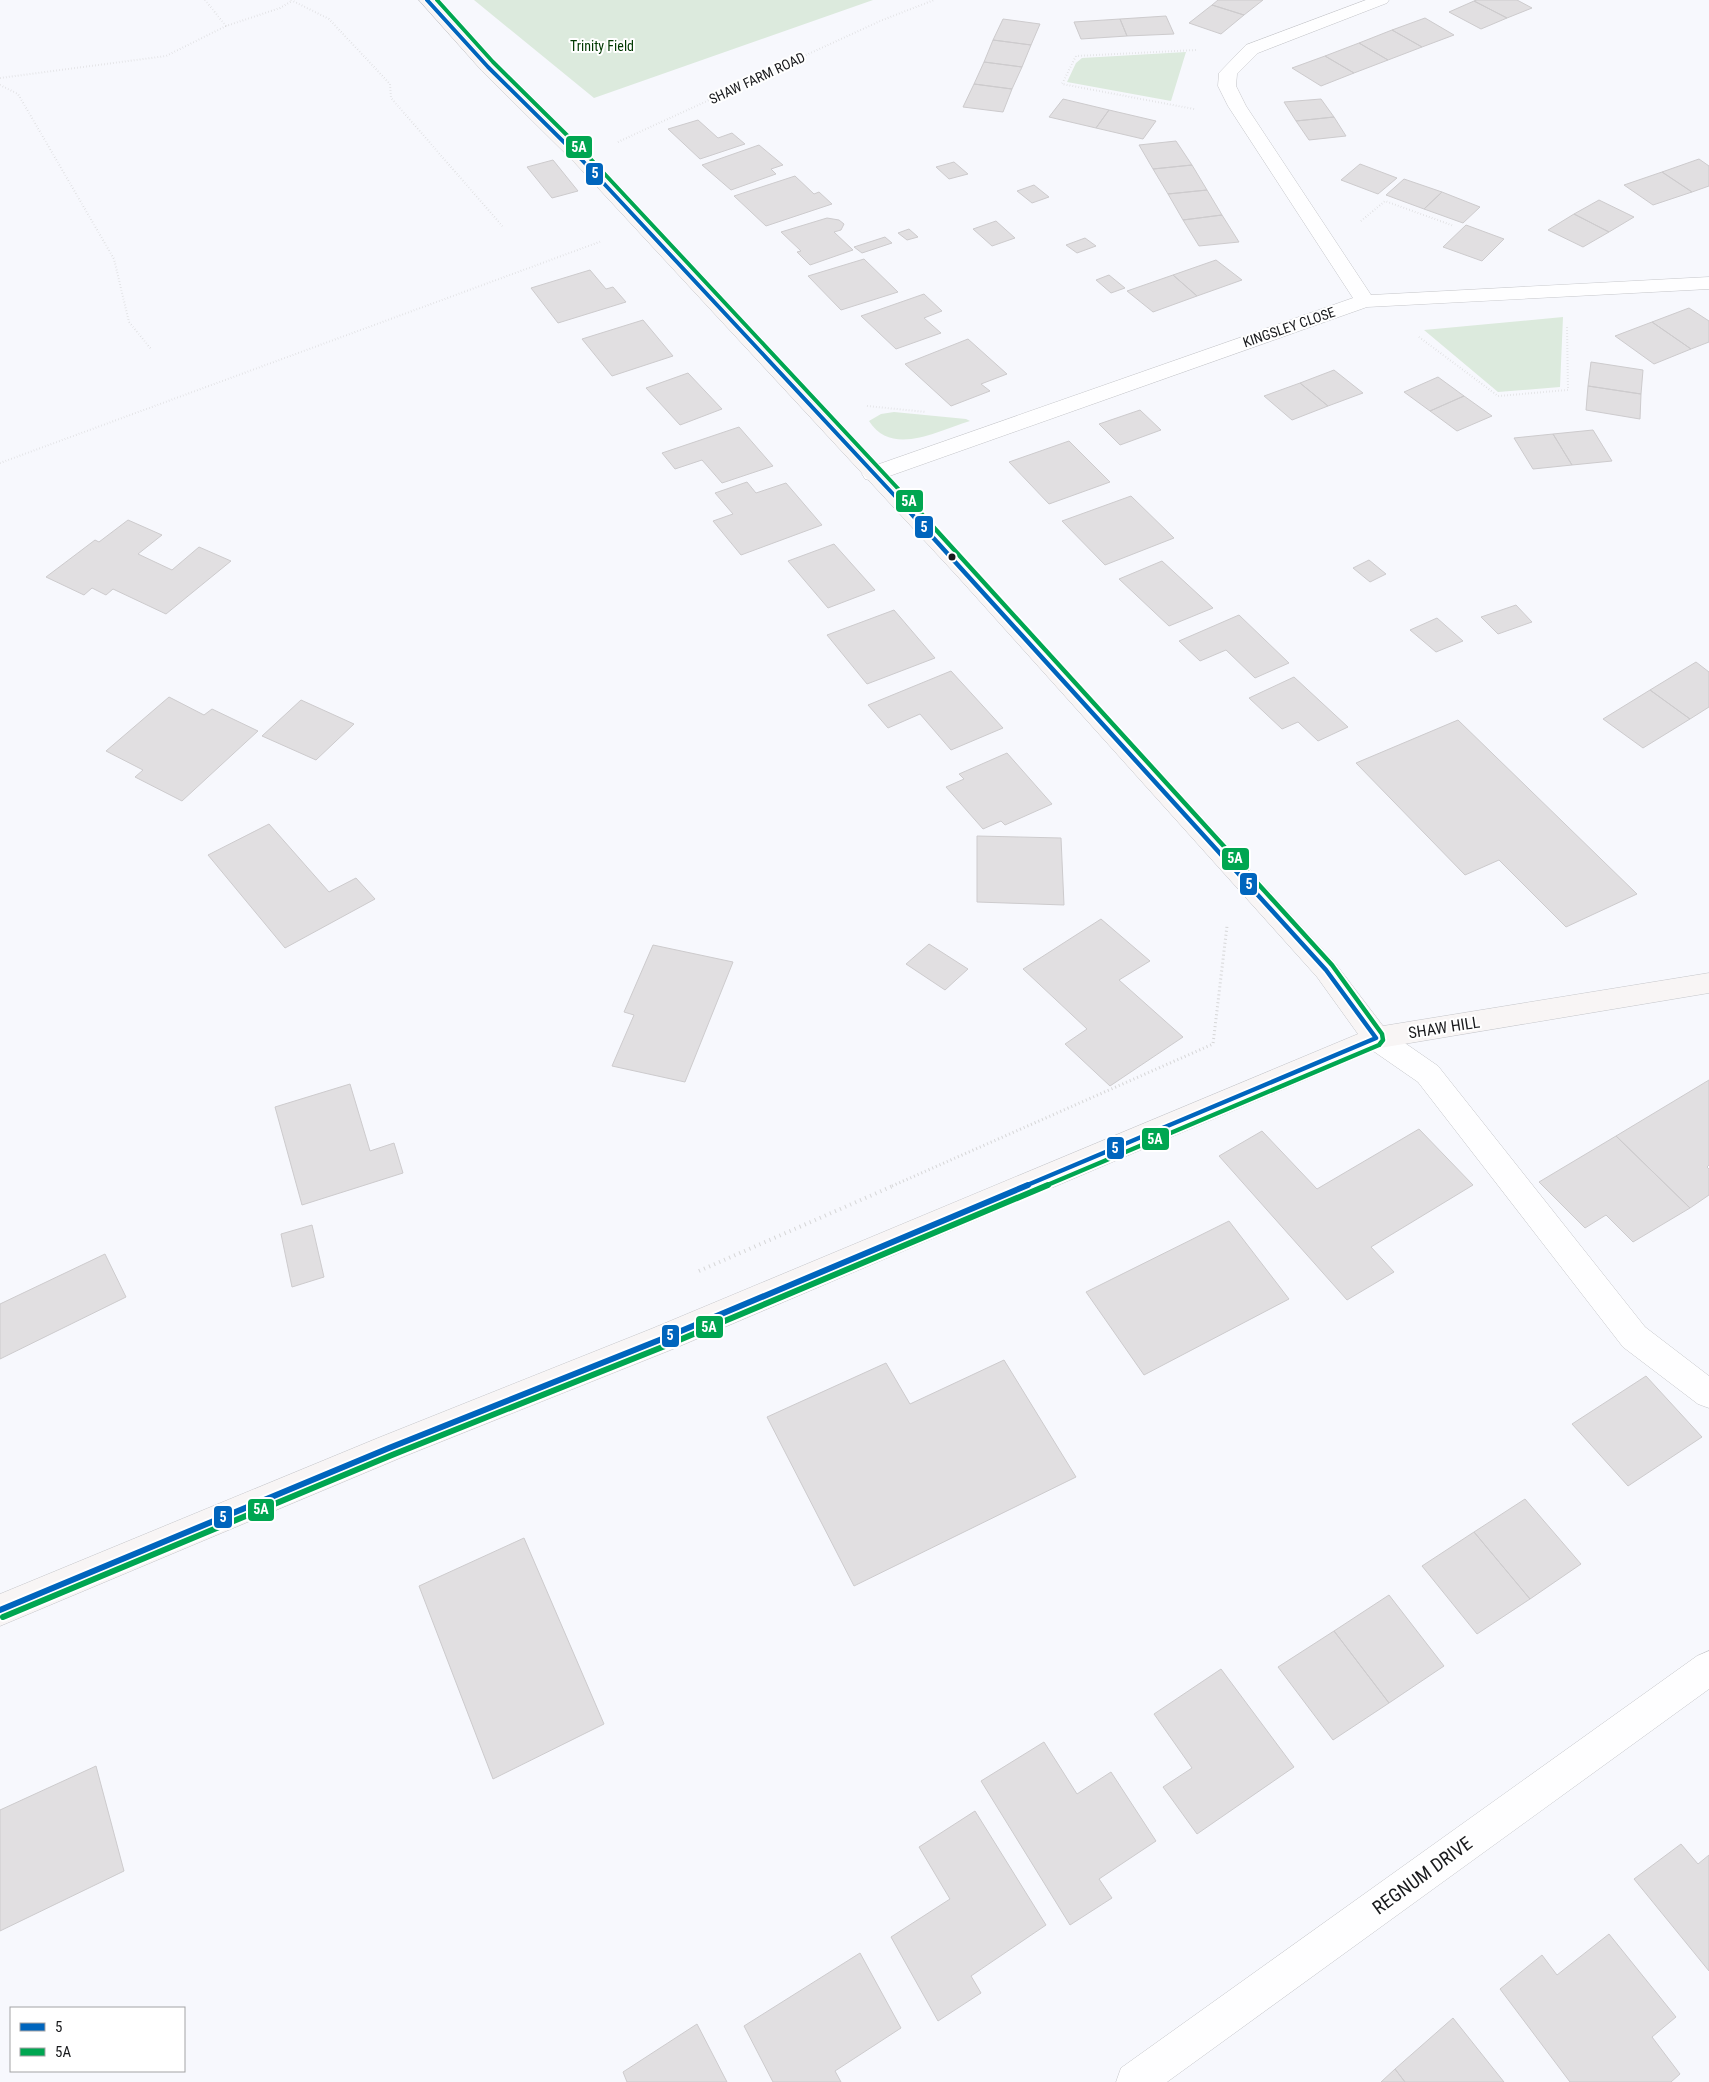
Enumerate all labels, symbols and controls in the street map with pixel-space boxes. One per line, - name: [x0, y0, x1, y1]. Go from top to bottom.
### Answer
- park label: Trinity Field: [570, 38, 634, 54]
- street label: SHAW FARM ROAD: [706, 49, 808, 107]
- line badge: 5A: [565, 135, 593, 159]
- text: 5A: [571, 139, 587, 155]
- line badge: 5: [585, 162, 604, 186]
- text: 5: [591, 165, 599, 181]
- street label: KINGSLEY CLOSE: [1241, 304, 1337, 350]
- line badge: 5A: [895, 489, 924, 513]
- text: 5A: [901, 493, 917, 509]
- line badge: 5: [914, 515, 934, 539]
- text: 5: [920, 519, 928, 535]
- unlabelled marker: [947, 552, 957, 562]
- line badge: 5A: [1221, 847, 1250, 871]
- text: 5A: [1227, 850, 1243, 866]
- line badge: 5: [1239, 872, 1258, 896]
- text: 5: [1245, 876, 1253, 892]
- street label: SHAW HILL: [1407, 1012, 1482, 1043]
- line badge: 5A: [1141, 1127, 1170, 1151]
- text: 5A: [1147, 1131, 1163, 1147]
- line badge: 5: [1106, 1136, 1125, 1160]
- text: 5: [1111, 1140, 1119, 1156]
- line badge: 5A: [695, 1315, 724, 1339]
- text: 5A: [701, 1319, 717, 1335]
- line badge: 5: [661, 1324, 680, 1348]
- text: 5: [666, 1327, 674, 1343]
- line badge: 5A: [247, 1498, 275, 1522]
- text: 5A: [253, 1501, 269, 1517]
- line badge: 5: [213, 1505, 233, 1529]
- text: 5: [219, 1509, 227, 1525]
- street label: REGNUM DRIVE: [1368, 1832, 1477, 1919]
- legend: [10, 2007, 185, 2072]
- text: 5: [55, 2018, 62, 2036]
- text: 5A: [55, 2043, 71, 2061]

